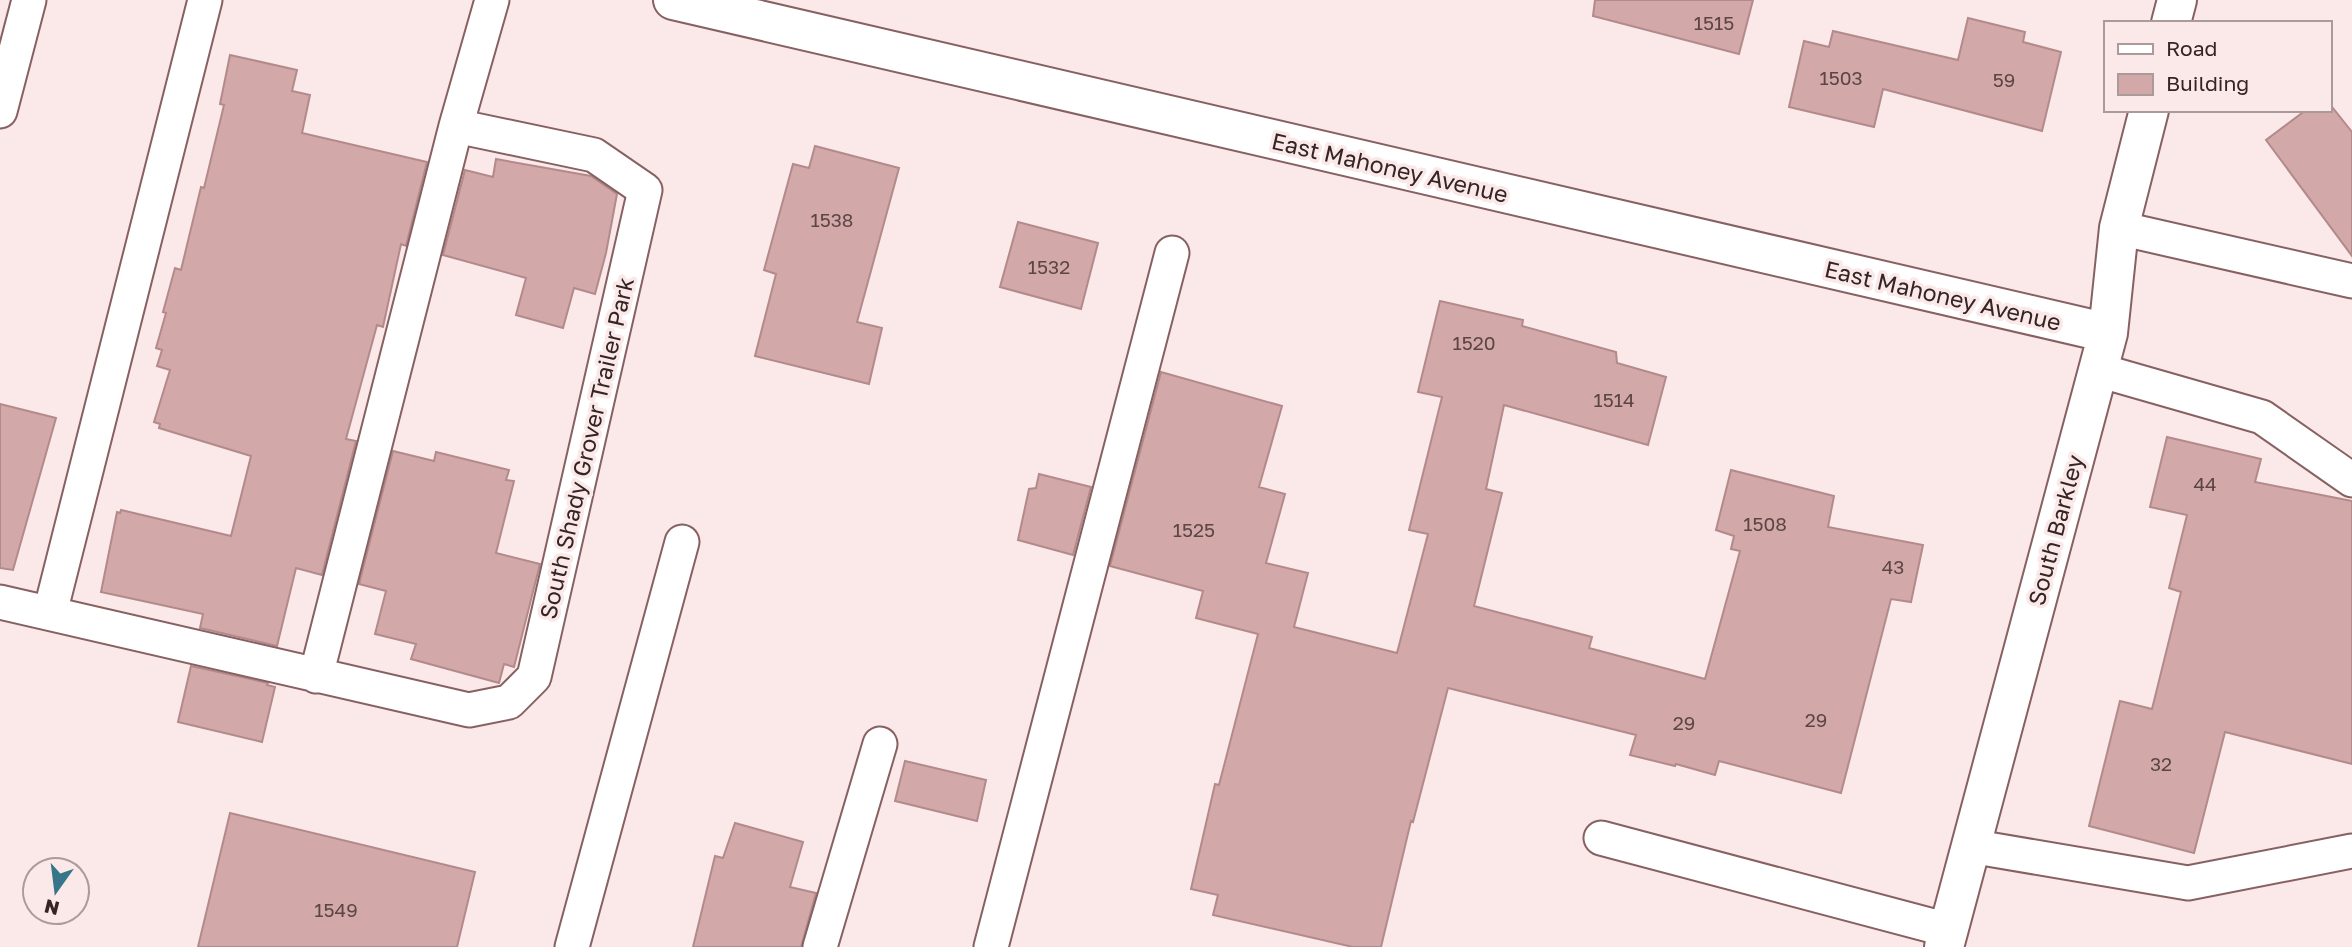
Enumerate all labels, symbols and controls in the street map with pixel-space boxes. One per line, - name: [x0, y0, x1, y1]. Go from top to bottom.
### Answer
- house number: 1515: [1694, 11, 1734, 34]
- legend: [2104, 21, 2331, 112]
- text: Road: [2166, 35, 2217, 61]
- house number: 1503: [1819, 66, 1863, 89]
- house number: 59: [1993, 68, 2015, 91]
- text: Building: [2166, 70, 2249, 96]
- street label: East Mahoney Avenue: [1269, 126, 1511, 208]
- house number: 1538: [811, 208, 853, 231]
- street label: East Mahoney Avenue: [1822, 254, 2064, 336]
- house number: 1532: [1028, 255, 1070, 278]
- street label: South Shady Grover Trailer Park: [533, 274, 639, 622]
- house number: 1520: [1452, 331, 1496, 354]
- house number: 1514: [1593, 388, 1635, 411]
- street label: South Barkley: [2021, 452, 2089, 608]
- house number: 44: [2193, 472, 2217, 495]
- house number: 1508: [1743, 512, 1787, 535]
- house number: 1525: [1173, 518, 1215, 541]
- house number: 43: [1882, 555, 1904, 578]
- house number: 29: [1805, 708, 1827, 731]
- house number: 29: [1673, 711, 1695, 734]
- house number: 32: [2150, 752, 2172, 775]
- north arrow: [21, 856, 91, 926]
- text: N: [42, 895, 62, 921]
- house number: 1549: [314, 898, 358, 921]

